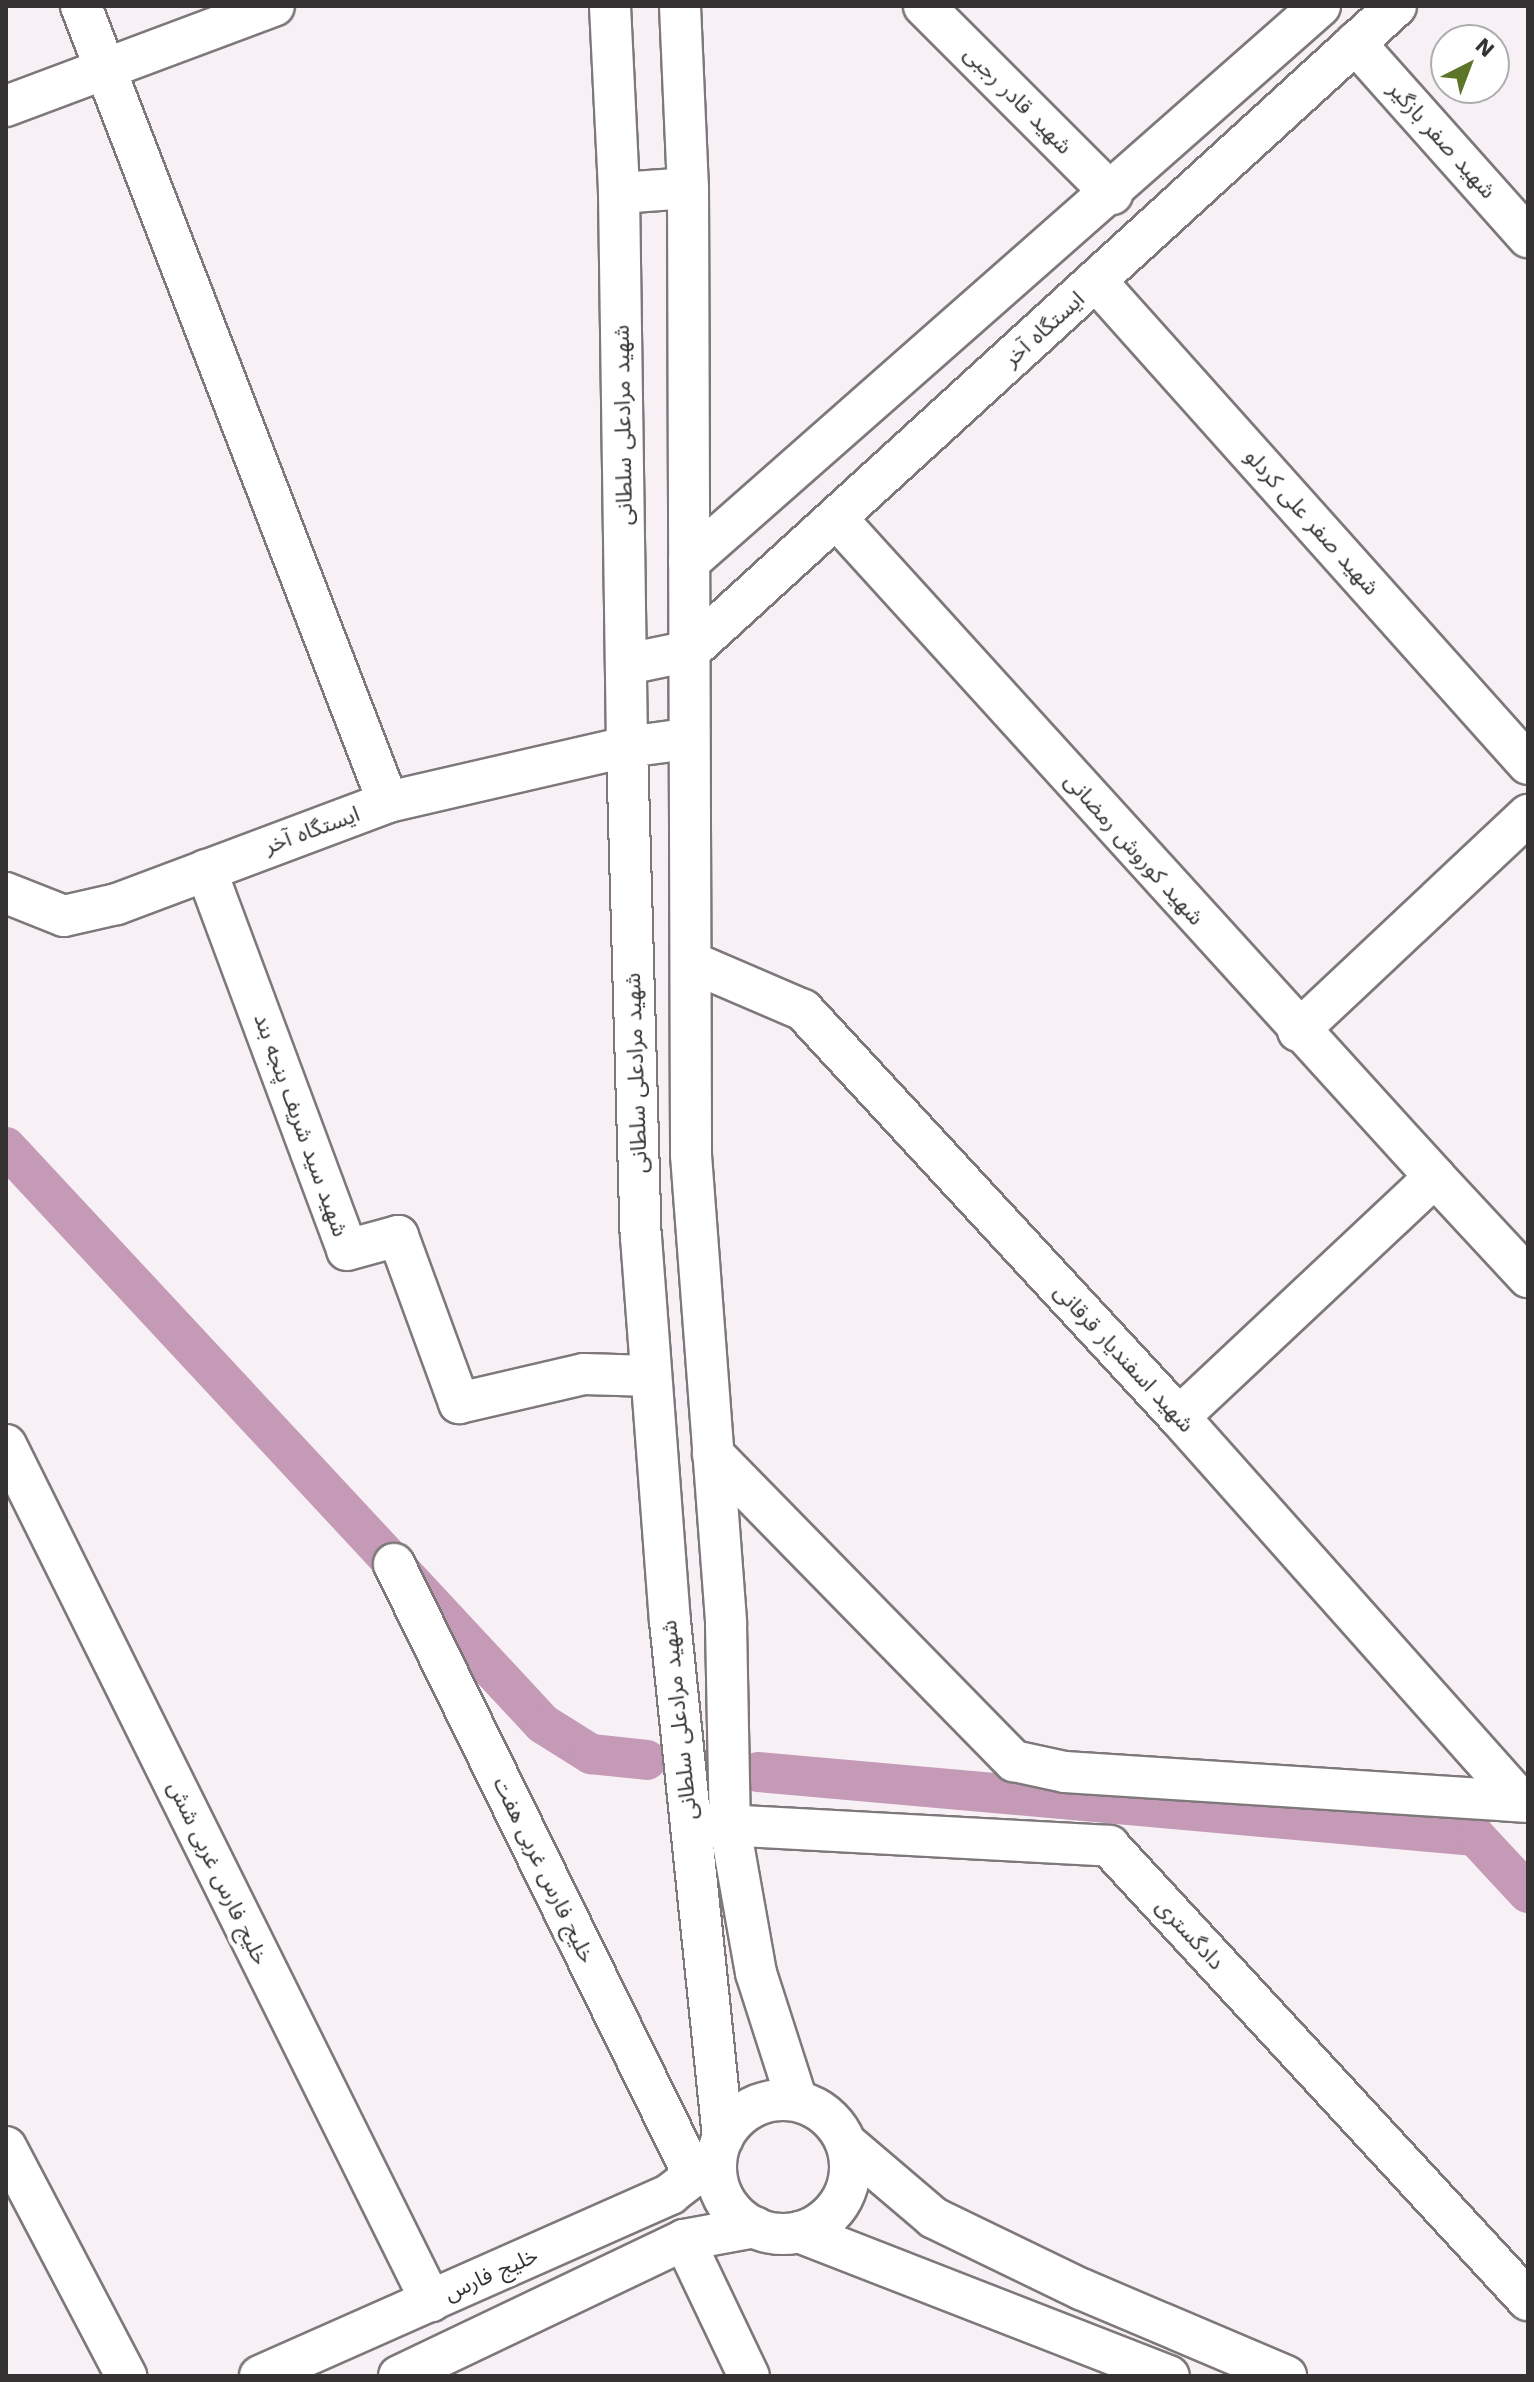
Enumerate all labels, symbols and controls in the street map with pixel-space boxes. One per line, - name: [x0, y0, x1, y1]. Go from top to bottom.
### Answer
- north arrow: [1430, 24, 1510, 104]
- text: N: [1471, 33, 1499, 62]
- street label: شهید قادر رجبی: [958, 40, 1078, 160]
- street label: شهید صفر بازگیر: [1383, 76, 1501, 204]
- street label: ایستگاه آخر: [998, 286, 1090, 372]
- street label: شهید مرادعلی سلطانی: [608, 324, 638, 526]
- street label: شهید صفر علی کردلو: [1239, 443, 1385, 601]
- street label: شهید کوروش رمضانی: [1059, 768, 1209, 930]
- street label: ایستگاه آخر: [261, 801, 363, 859]
- street label: شهید مرادعلی سلطانی: [619, 972, 653, 1174]
- street label: شهید سید شریف پنجه بند: [248, 1010, 354, 1240]
- street label: شهید اسفندیار قرقانی: [1048, 1278, 1200, 1438]
- street label: شهید مرادعلی سلطانی: [655, 1619, 703, 1821]
- street label: خلیج فارس غربی هفت: [488, 1773, 600, 1967]
- street label: خلیج فارس غربی شش: [162, 1777, 274, 1969]
- street label: دادگستری: [1150, 1893, 1230, 1975]
- street label: خلیج فارس: [440, 2242, 542, 2306]

